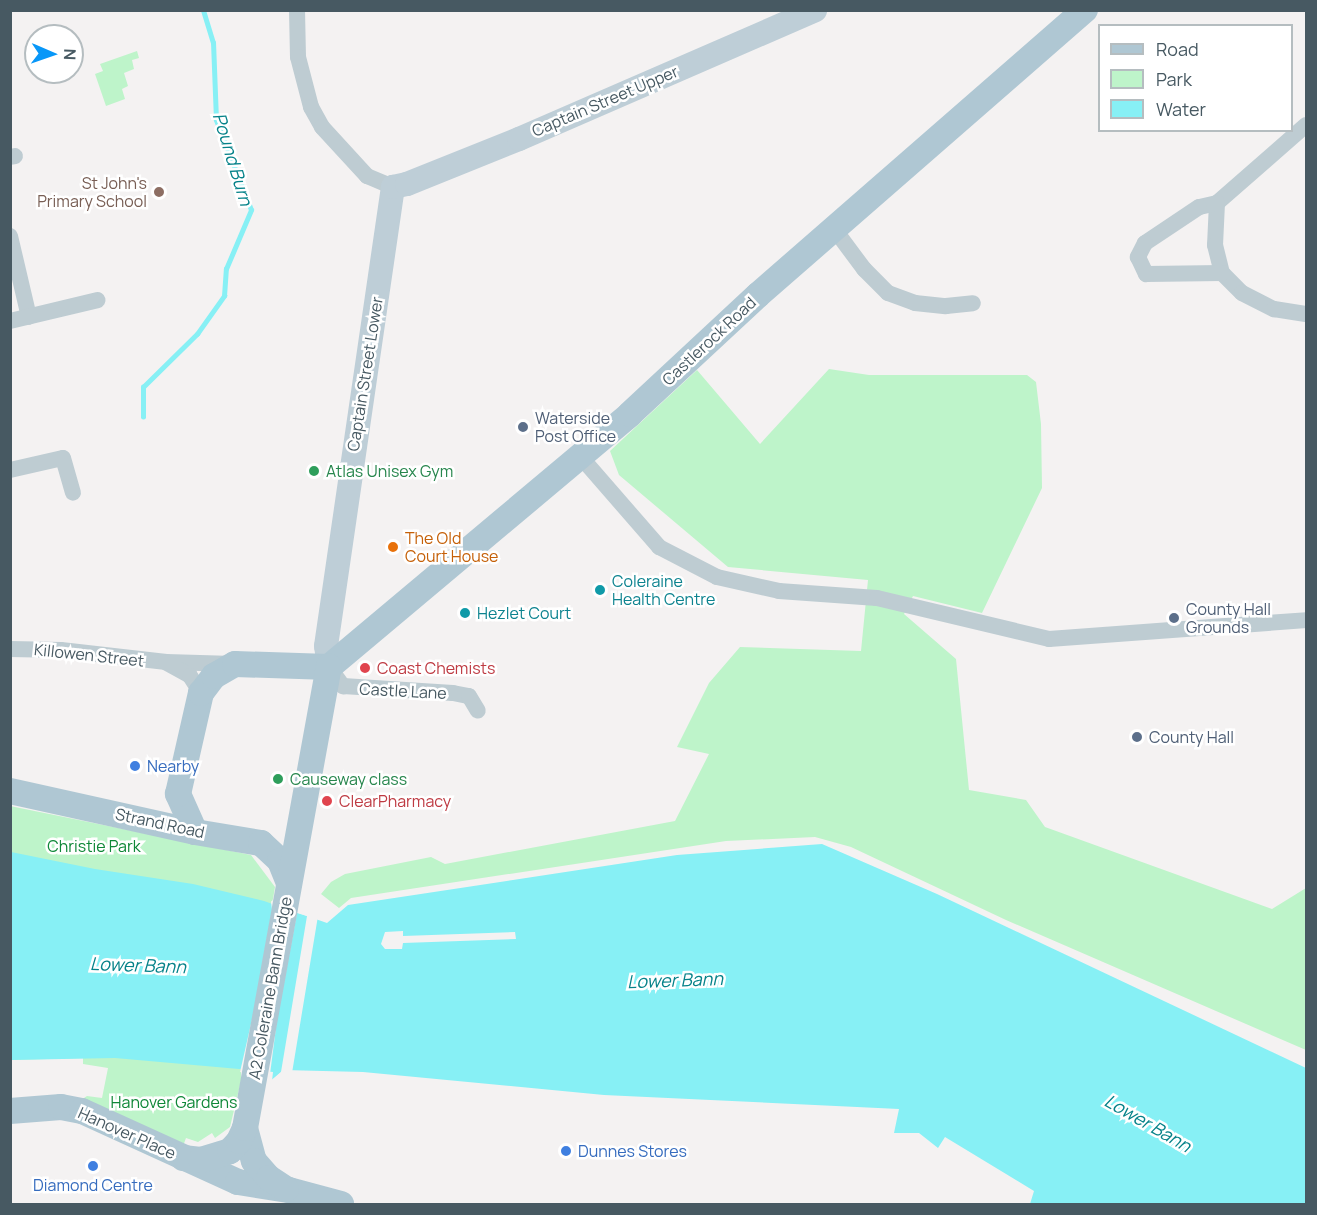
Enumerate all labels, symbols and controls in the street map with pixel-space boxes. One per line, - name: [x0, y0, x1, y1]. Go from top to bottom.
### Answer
- north arrow: [24, 24, 84, 84]
- legend: [1098, 24, 1293, 132]
- text: Road: [1156, 37, 1199, 61]
- text: N: [59, 48, 81, 61]
- street label: Captain Street Upper: [529, 61, 681, 141]
- text: Park: [1156, 67, 1192, 91]
- text: Water: [1156, 97, 1206, 121]
- water label: Pound Burn: [209, 110, 257, 208]
- place label: St John's Primary School: [37, 173, 147, 211]
- marker: St John's Primary School: [152, 185, 166, 199]
- street label: Castlerock Road: [658, 293, 760, 389]
- street label: Captain Street Lower: [343, 295, 387, 453]
- place label: Waterside Post Office: [535, 408, 616, 446]
- marker: Waterside Post Office: [516, 420, 530, 434]
- place label: Atlas Unisex Gym: [326, 461, 453, 481]
- marker: Atlas Unisex Gym: [307, 464, 321, 478]
- place label: The Old Court House: [405, 528, 498, 566]
- marker: The Old Court House: [386, 540, 400, 554]
- place label: Coleraine Health Centre: [612, 571, 715, 609]
- marker: Coleraine Health Centre: [593, 583, 607, 597]
- place label: County Hall Grounds: [1186, 599, 1271, 637]
- place label: Hezlet Court: [477, 603, 571, 623]
- marker: Hezlet Court: [458, 606, 472, 620]
- marker: County Hall Grounds: [1167, 611, 1181, 625]
- street label: Killowen Street: [33, 640, 145, 670]
- place label: Coast Chemists: [377, 658, 495, 678]
- marker: Coast Chemists: [358, 661, 372, 675]
- street label: Castle Lane: [359, 679, 447, 703]
- place label: County Hall: [1149, 727, 1234, 747]
- marker: County Hall: [1130, 730, 1144, 744]
- place label: Nearby: [147, 756, 199, 776]
- marker: Nearby: [128, 759, 142, 773]
- place label: Causeway class: [290, 769, 407, 789]
- marker: Causeway class: [271, 772, 285, 786]
- place label: ClearPharmacy: [339, 791, 451, 811]
- marker: ClearPharmacy: [320, 794, 334, 808]
- street label: Strand Road: [114, 804, 206, 842]
- park label: Christie Park: [47, 836, 141, 856]
- street label: A2 Coleraine Bann Bridge: [244, 895, 296, 1081]
- water label: Lower Bann: [90, 953, 186, 977]
- water label: Lower Bann: [627, 968, 723, 992]
- water label: Lower Bann: [1101, 1090, 1195, 1156]
- park label: Hanover Gardens: [111, 1092, 237, 1112]
- street label: Hanover Place: [75, 1103, 179, 1163]
- place label: Dunnes Stores: [578, 1141, 687, 1161]
- marker: Dunnes Stores: [559, 1144, 573, 1158]
- marker: Diamond Centre: [86, 1159, 100, 1173]
- place label: Diamond Centre: [33, 1175, 153, 1195]

